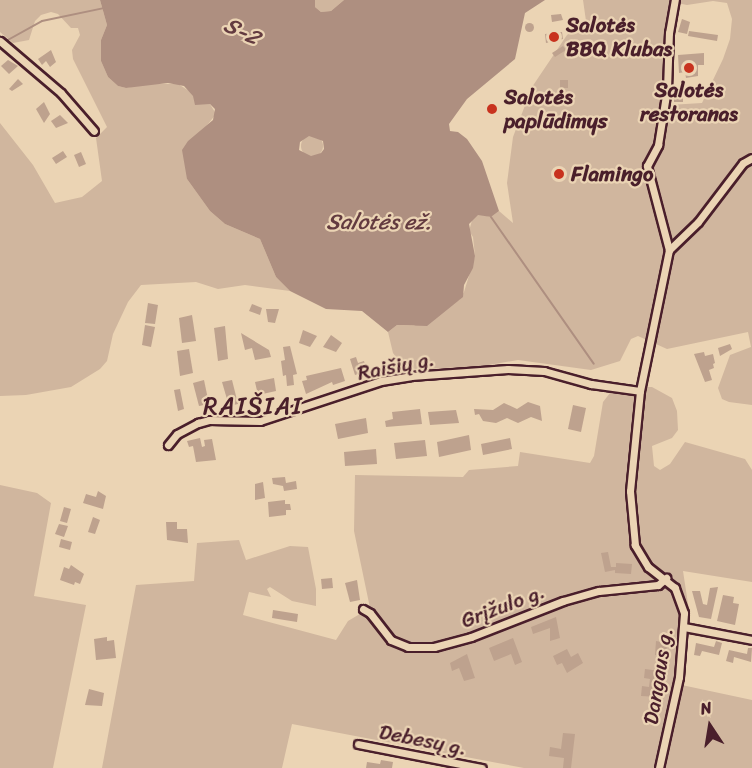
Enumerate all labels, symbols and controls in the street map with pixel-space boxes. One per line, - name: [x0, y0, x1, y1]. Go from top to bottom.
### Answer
- water label: S-2: [220, 11, 264, 51]
- place label: Salotės BBQ Klubas: [566, 12, 672, 62]
- marker: Salotės BBQ Klubas: [547, 30, 561, 44]
- marker: Salotės restoranas: [682, 61, 696, 75]
- place label: Salotės restoranas: [640, 77, 738, 127]
- place label: Salotės paplūdimys: [504, 84, 607, 134]
- marker: Salotės paplūdimys: [485, 102, 499, 116]
- place label: Flamingo: [571, 161, 653, 187]
- marker: Flamingo: [552, 167, 566, 181]
- water label: Salotės ež.: [326, 209, 432, 235]
- street label: Raišių g.: [355, 346, 437, 386]
- district label: RAIŠIAI: [206, 393, 300, 421]
- street label: Grįžulo g.: [458, 579, 548, 633]
- street label: Dangaus g.: [638, 626, 678, 726]
- text: N: [698, 693, 715, 723]
- north arrow: [680, 696, 740, 756]
- street label: Debesų g.: [377, 719, 469, 761]

